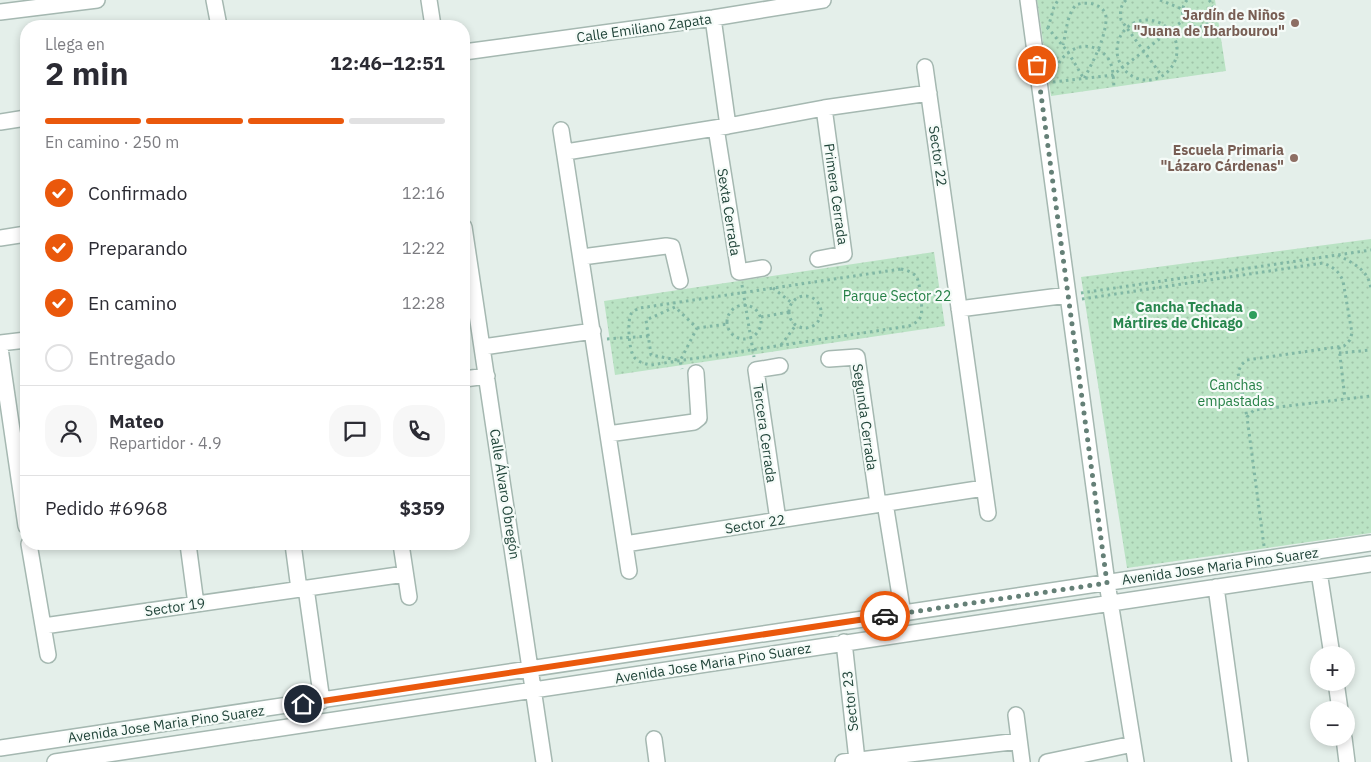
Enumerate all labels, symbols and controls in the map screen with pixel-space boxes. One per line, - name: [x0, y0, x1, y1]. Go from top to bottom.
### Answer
- place label: Jardín de Niños "Juana de Ibarbourou": [1134, 6, 1285, 40]
- street label: Calle Emiliano Zapata: [575, 10, 713, 46]
- marker: Jardín de Niños "Juana de Ibarbourou": [1289, 17, 1301, 29]
- text: Llega en: [45, 34, 105, 54]
- pin: [1016, 44, 1058, 86]
- text: 12:46–12:51: [330, 51, 445, 75]
- icon: bag: [1023, 51, 1051, 79]
- text: 2 min: [45, 52, 129, 94]
- street label: Sector 22: [925, 125, 951, 187]
- text: En camino · 250 m: [45, 132, 179, 152]
- place label: Escuela Primaria "Lázaro Cárdenas": [1160, 141, 1284, 175]
- street label: Primera Cerrada: [820, 142, 852, 246]
- marker: Escuela Primaria "Lázaro Cárdenas": [1288, 152, 1300, 164]
- street label: Sexta Cerrada: [713, 167, 745, 257]
- icon: check: [45, 179, 73, 207]
- text: Confirmado: [88, 181, 187, 205]
- text: 12:16: [402, 183, 445, 203]
- icon: check: [45, 234, 73, 262]
- text: Preparando: [88, 236, 187, 260]
- text: 12:22: [402, 238, 445, 258]
- park label: Parque Sector 22: [843, 287, 951, 305]
- icon: check: [45, 289, 73, 317]
- text: En camino: [88, 291, 177, 315]
- text: 12:28: [402, 293, 445, 313]
- place label: Cancha Techada Mártires de Chicago: [1113, 298, 1243, 332]
- marker: Cancha Techada Mártires de Chicago: [1247, 309, 1259, 321]
- text: Entregado: [88, 346, 176, 370]
- street label: Segunda Cerrada: [849, 362, 881, 472]
- park label: Canchas empastadas: [1197, 376, 1275, 410]
- street label: Tercera Cerrada: [749, 382, 781, 484]
- button: person: [45, 405, 97, 457]
- button: chat: [329, 405, 381, 457]
- button: phone: [393, 405, 445, 457]
- text: Mateo: [109, 409, 164, 433]
- street label: Calle Álvaro Obregón: [486, 427, 525, 560]
- text: Repartidor · 4.9: [109, 433, 222, 453]
- text: Pedido #6968: [45, 496, 168, 520]
- text: $359: [399, 496, 445, 520]
- street label: Sector 22: [724, 510, 786, 538]
- street label: Avenida Jose Maria Pino Suarez: [1121, 543, 1320, 589]
- courier: [860, 591, 910, 641]
- street label: Sector 19: [144, 594, 206, 620]
- icon: car: [871, 602, 899, 630]
- street label: Avenida Jose Maria Pino Suarez: [614, 639, 813, 687]
- map controls: [1310, 646, 1355, 746]
- button: +: [1310, 646, 1355, 691]
- street label: Sector 23: [838, 670, 862, 732]
- pin: [282, 683, 324, 725]
- icon: home: [289, 690, 317, 718]
- street label: Avenida Jose Maria Pino Suarez: [67, 701, 266, 747]
- button: −: [1310, 701, 1355, 746]

